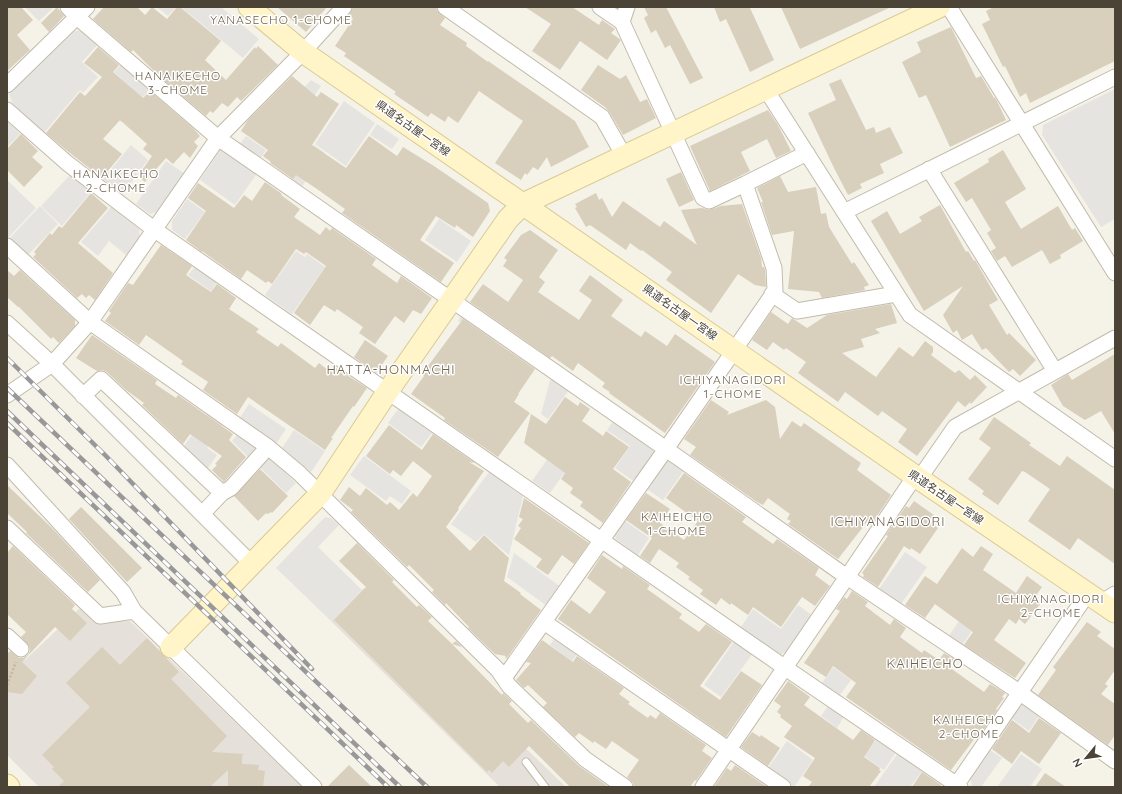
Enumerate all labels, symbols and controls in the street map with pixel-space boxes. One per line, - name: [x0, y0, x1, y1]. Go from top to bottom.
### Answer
- district label: YANASECHO 1-CHOME: [210, 12, 352, 27]
- district label: HANAIKECHO 3-CHOME: [135, 68, 221, 97]
- street label: 県道名古屋一宮線: [373, 97, 453, 159]
- district label: HANAIKECHO 2-CHOME: [73, 166, 159, 195]
- street label: 県道名古屋一宮線: [640, 281, 720, 343]
- district label: HATTA-HONMACHI: [326, 361, 456, 377]
- district label: ICHIYANAGIDORI 1-CHOME: [679, 372, 787, 401]
- street label: 県道名古屋一宮線: [906, 467, 986, 527]
- district label: KAIHEICHO 1-CHOME: [641, 509, 713, 538]
- district label: ICHIYANAGIDORI: [831, 513, 945, 529]
- district label: ICHIYANAGIDORI 2-CHOME: [997, 591, 1105, 620]
- district label: KAIHEICHO: [886, 655, 964, 671]
- district label: KAIHEICHO 2-CHOME: [933, 712, 1005, 741]
- north arrow: [1066, 738, 1106, 778]
- text: N: [1069, 756, 1085, 770]

